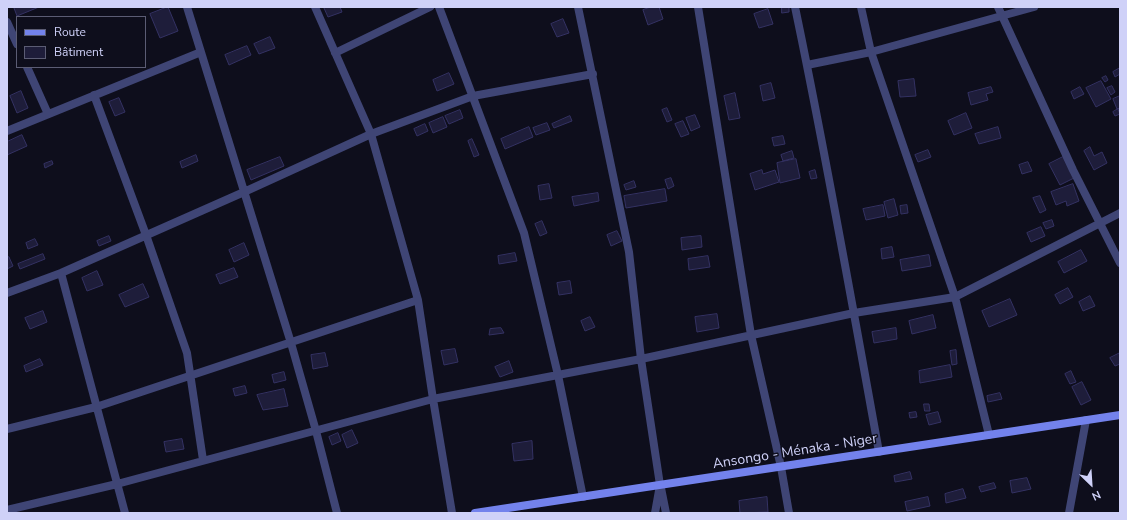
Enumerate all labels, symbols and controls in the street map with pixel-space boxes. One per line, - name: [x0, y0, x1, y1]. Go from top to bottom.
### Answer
- legend: [16, 16, 146, 68]
- text: Route: [54, 24, 86, 40]
- text: Bâtiment: [54, 44, 103, 60]
- street label: Ansongo - Ménaka - Niger: [712, 431, 878, 473]
- north arrow: [1071, 464, 1111, 504]
- text: N: [1089, 487, 1103, 504]

